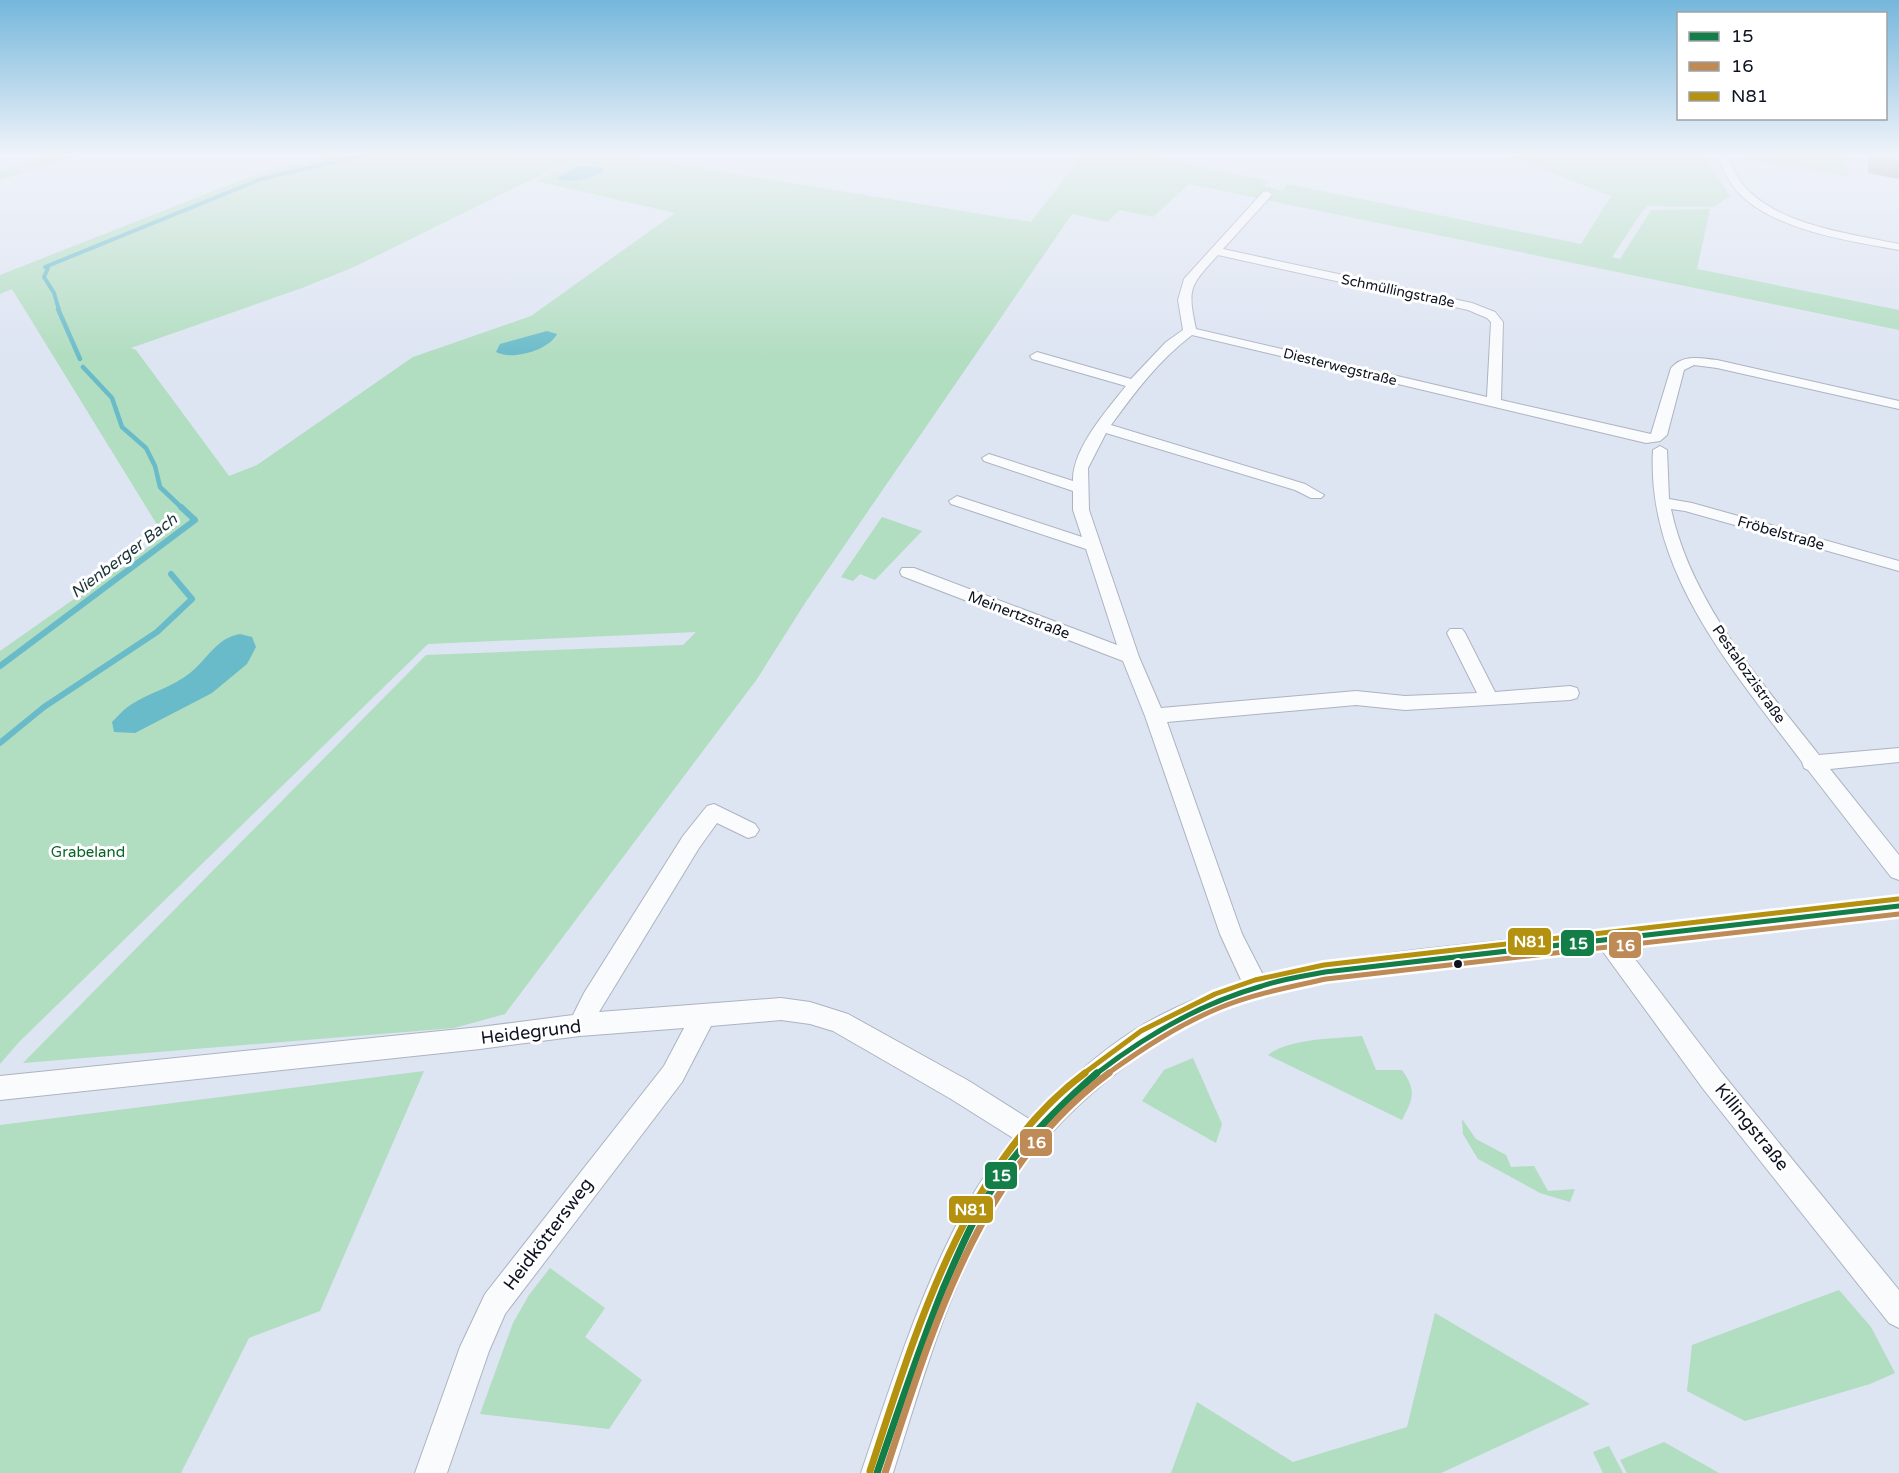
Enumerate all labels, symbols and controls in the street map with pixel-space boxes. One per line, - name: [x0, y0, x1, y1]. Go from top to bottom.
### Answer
- legend: [1677, 12, 1887, 120]
- text: 15: [1731, 25, 1754, 47]
- text: 16: [1731, 55, 1754, 77]
- text: N81: [1731, 85, 1768, 107]
- street label: Schmüllingstraße: [1340, 271, 1456, 311]
- street label: Diesterwegstraße: [1281, 345, 1399, 389]
- water label: Nienberger Bach: [67, 509, 182, 603]
- street label: Fröbelstraße: [1735, 512, 1827, 554]
- street label: Meinertzstraße: [965, 587, 1073, 643]
- street label: Pestalozzistraße: [1708, 621, 1790, 727]
- park label: Grabeland: [51, 843, 125, 861]
- line badge: N81: [1507, 927, 1552, 956]
- line badge: 15: [1560, 929, 1595, 957]
- line badge: 16: [1608, 931, 1642, 959]
- text: N81: [1514, 932, 1546, 952]
- text: 15: [1568, 934, 1588, 954]
- text: 16: [1615, 936, 1635, 956]
- unlabelled marker: [1452, 958, 1464, 970]
- street label: Heidegrund: [479, 1015, 583, 1049]
- street label: Killingstraße: [1710, 1079, 1794, 1175]
- line badge: 16: [1019, 1128, 1053, 1157]
- text: 16: [1026, 1133, 1046, 1153]
- line badge: 15: [984, 1161, 1018, 1190]
- text: 15: [991, 1166, 1011, 1186]
- street label: Heidköttersweg: [499, 1174, 597, 1294]
- line badge: N81: [948, 1195, 994, 1224]
- text: N81: [955, 1200, 987, 1220]

